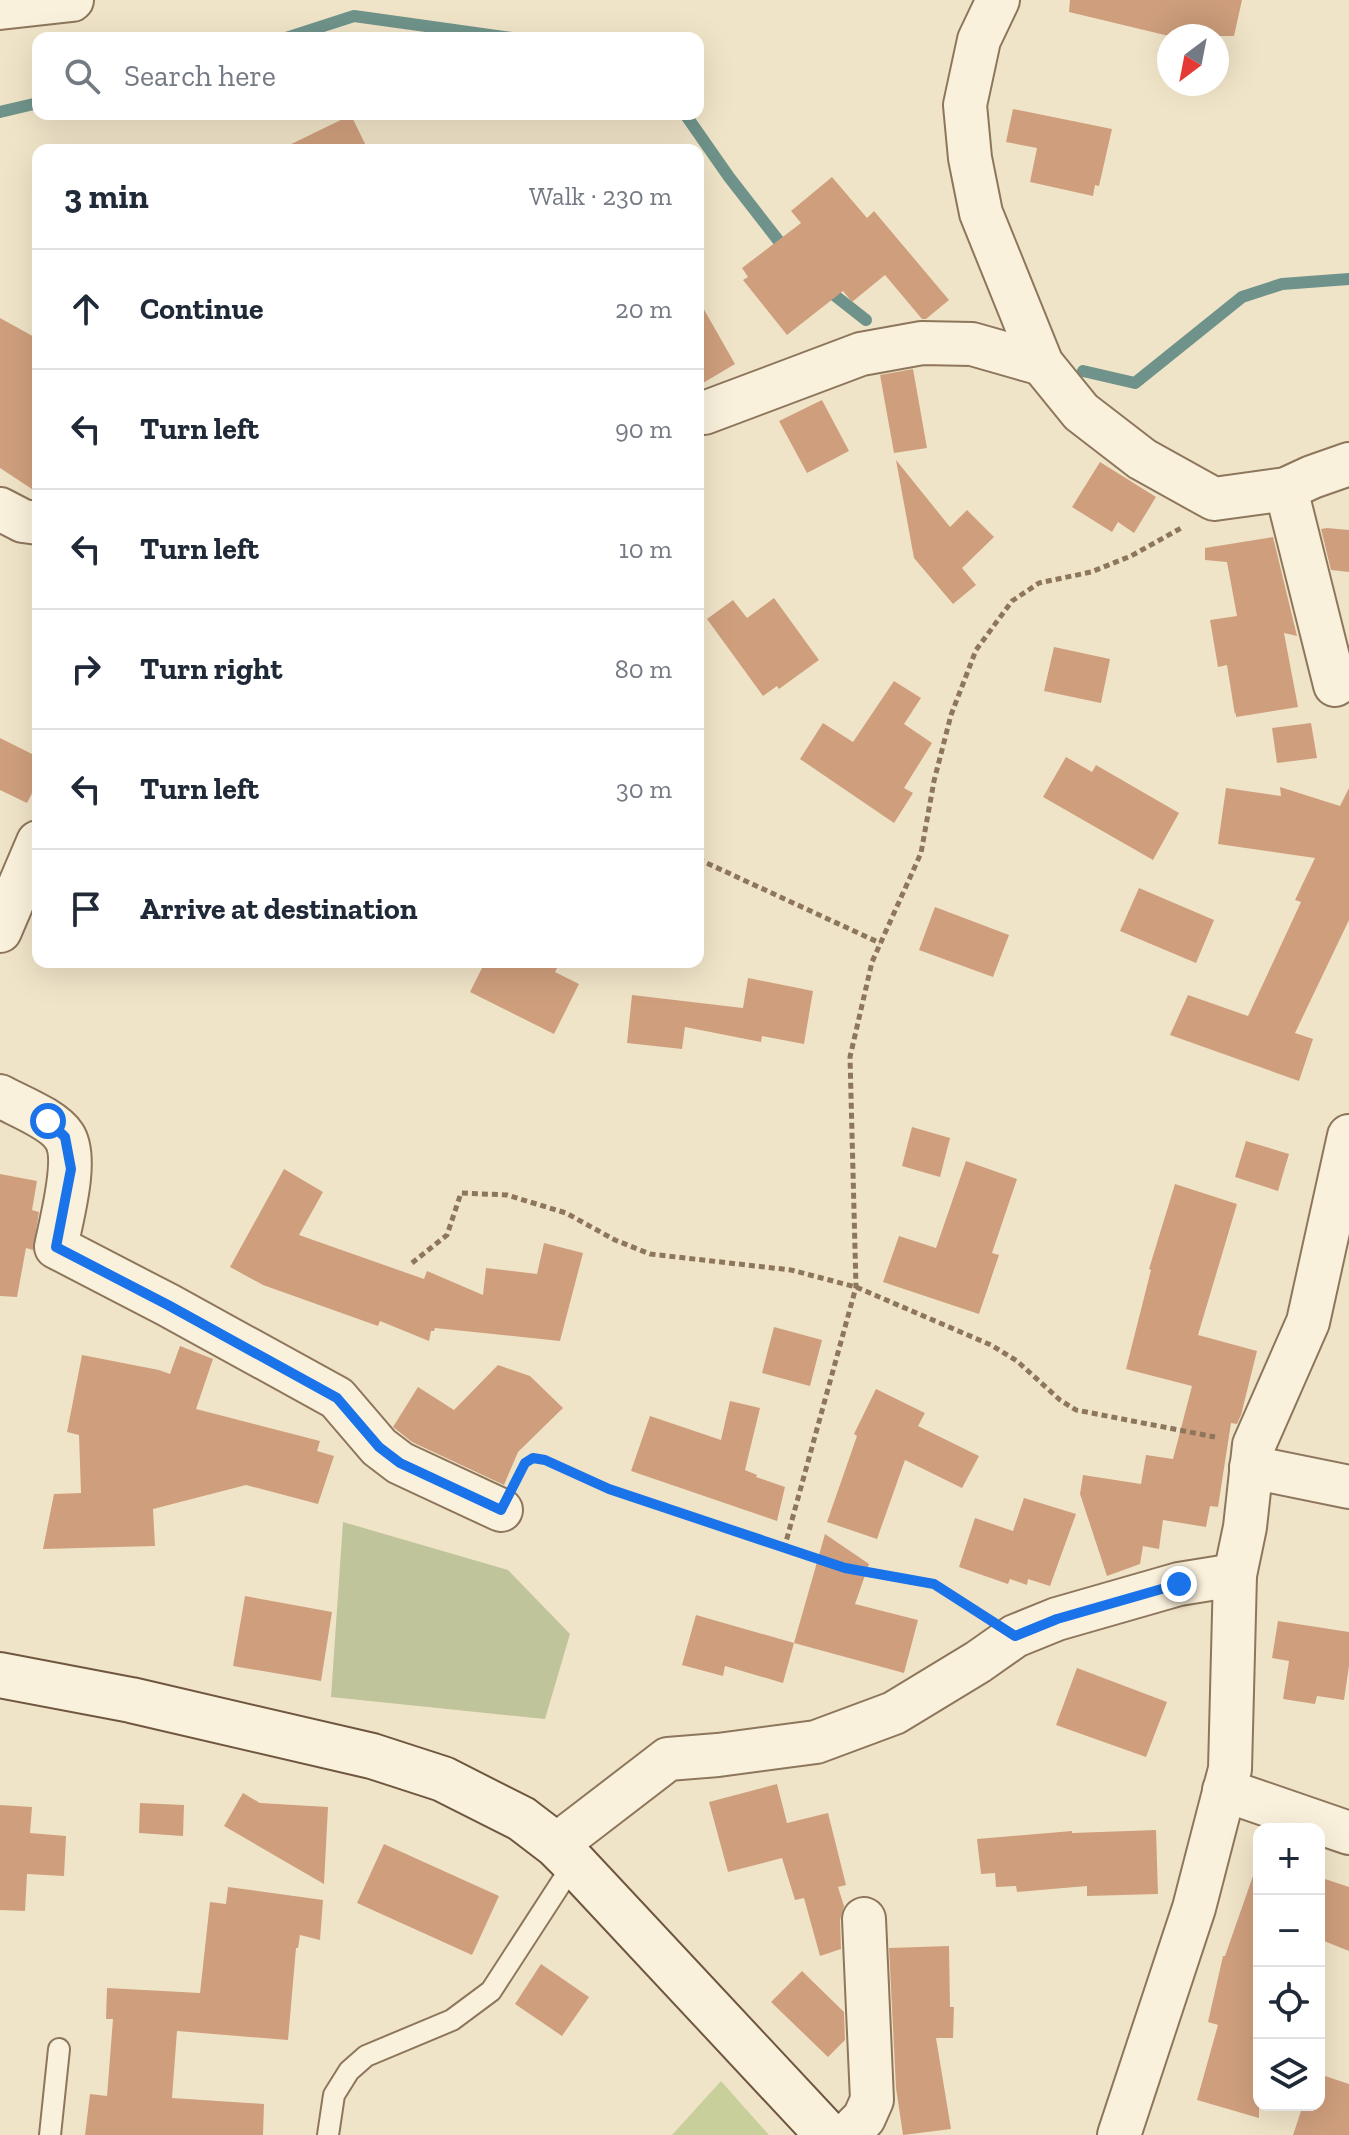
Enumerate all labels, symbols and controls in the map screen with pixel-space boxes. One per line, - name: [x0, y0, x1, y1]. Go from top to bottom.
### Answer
- north arrow: [1157, 24, 1229, 96]
- search box: [32, 32, 704, 120]
- icon: search: [60, 54, 104, 98]
- text: Search here: [124, 58, 276, 94]
- text: 3 min: [64, 176, 149, 217]
- text: Walk · 230 m: [529, 180, 672, 212]
- icon: ahead: [64, 287, 108, 331]
- text: Continue: [140, 291, 264, 327]
- text: 20 m: [615, 293, 672, 325]
- icon: left: [64, 407, 108, 451]
- text: Turn left: [140, 411, 259, 447]
- text: 90 m: [615, 413, 672, 445]
- icon: left: [64, 527, 108, 571]
- text: Turn left: [140, 531, 259, 567]
- text: 10 m: [619, 533, 672, 565]
- icon: right: [64, 647, 108, 691]
- text: Turn right: [140, 651, 282, 687]
- text: 80 m: [615, 653, 672, 685]
- icon: left: [64, 767, 108, 811]
- text: Turn left: [140, 771, 259, 807]
- text: 30 m: [616, 773, 672, 805]
- icon: arrive: [64, 887, 108, 931]
- text: Arrive at destination: [140, 891, 417, 927]
- route start: [30, 1103, 66, 1139]
- route end: [1161, 1566, 1197, 1602]
- map controls: [1253, 1823, 1325, 2111]
- button: +: [1253, 1823, 1325, 1895]
- button: −: [1253, 1895, 1325, 1967]
- button: locate: [1253, 1967, 1325, 2039]
- button: layers: [1253, 2039, 1325, 2111]

